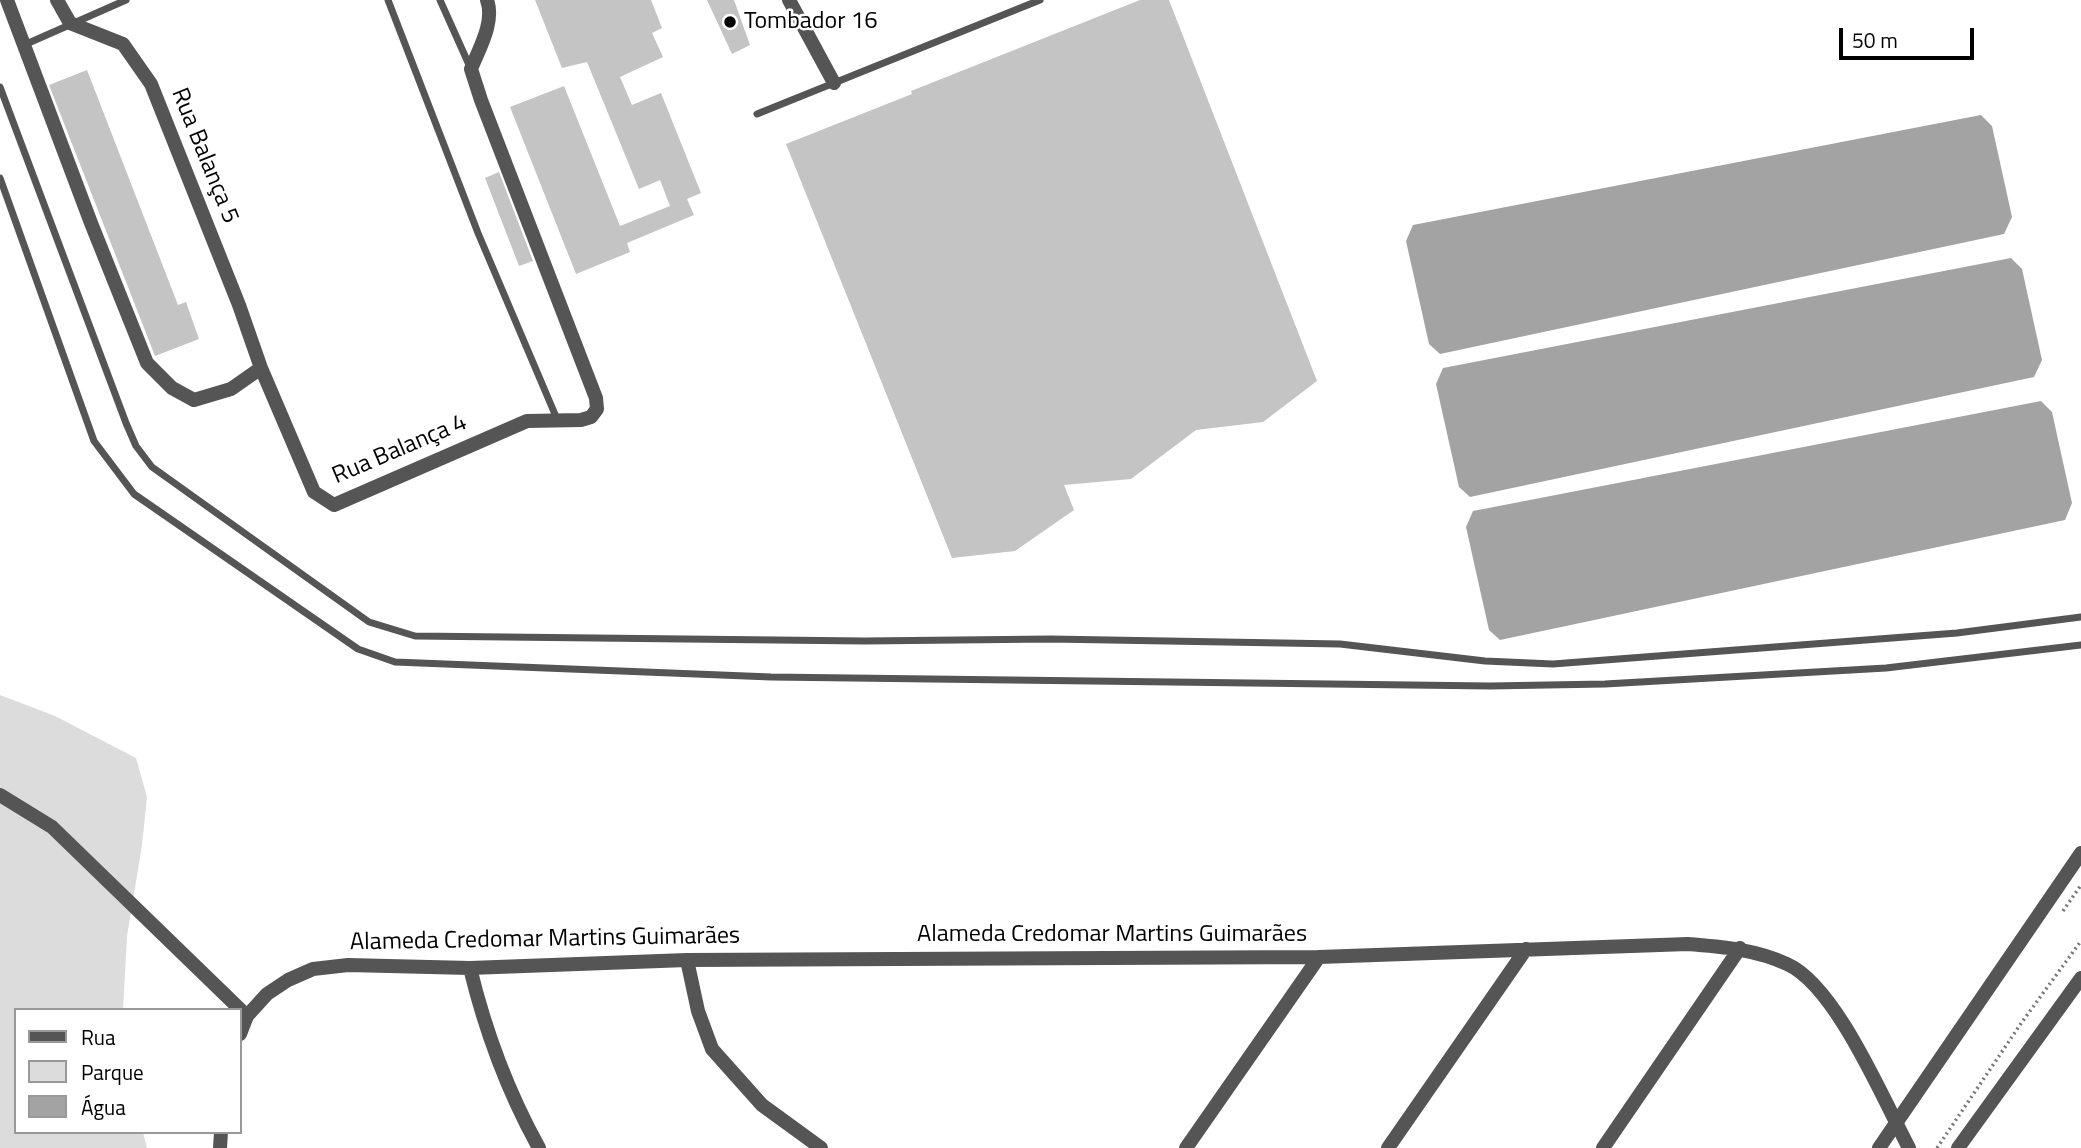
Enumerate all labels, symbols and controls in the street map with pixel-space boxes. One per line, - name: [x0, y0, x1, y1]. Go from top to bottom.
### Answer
- place label: Tombador 16: [744, 8, 878, 36]
- marker: Tombador 16: [722, 14, 738, 30]
- scale bar: [1843, 14, 1978, 58]
- text: 50 m: [1852, 24, 1898, 56]
- street label: Rua Balança 5: [164, 84, 244, 228]
- street label: Rua Balança 4: [328, 409, 472, 491]
- street label: Alameda Credomar Martins Guimarães: [917, 921, 1307, 949]
- street label: Alameda Credomar Martins Guimarães: [350, 922, 740, 958]
- legend: [14, 1008, 242, 1134]
- text: Rua: [81, 1021, 116, 1053]
- text: Parque: [81, 1056, 144, 1088]
- text: Água: [81, 1091, 126, 1123]

